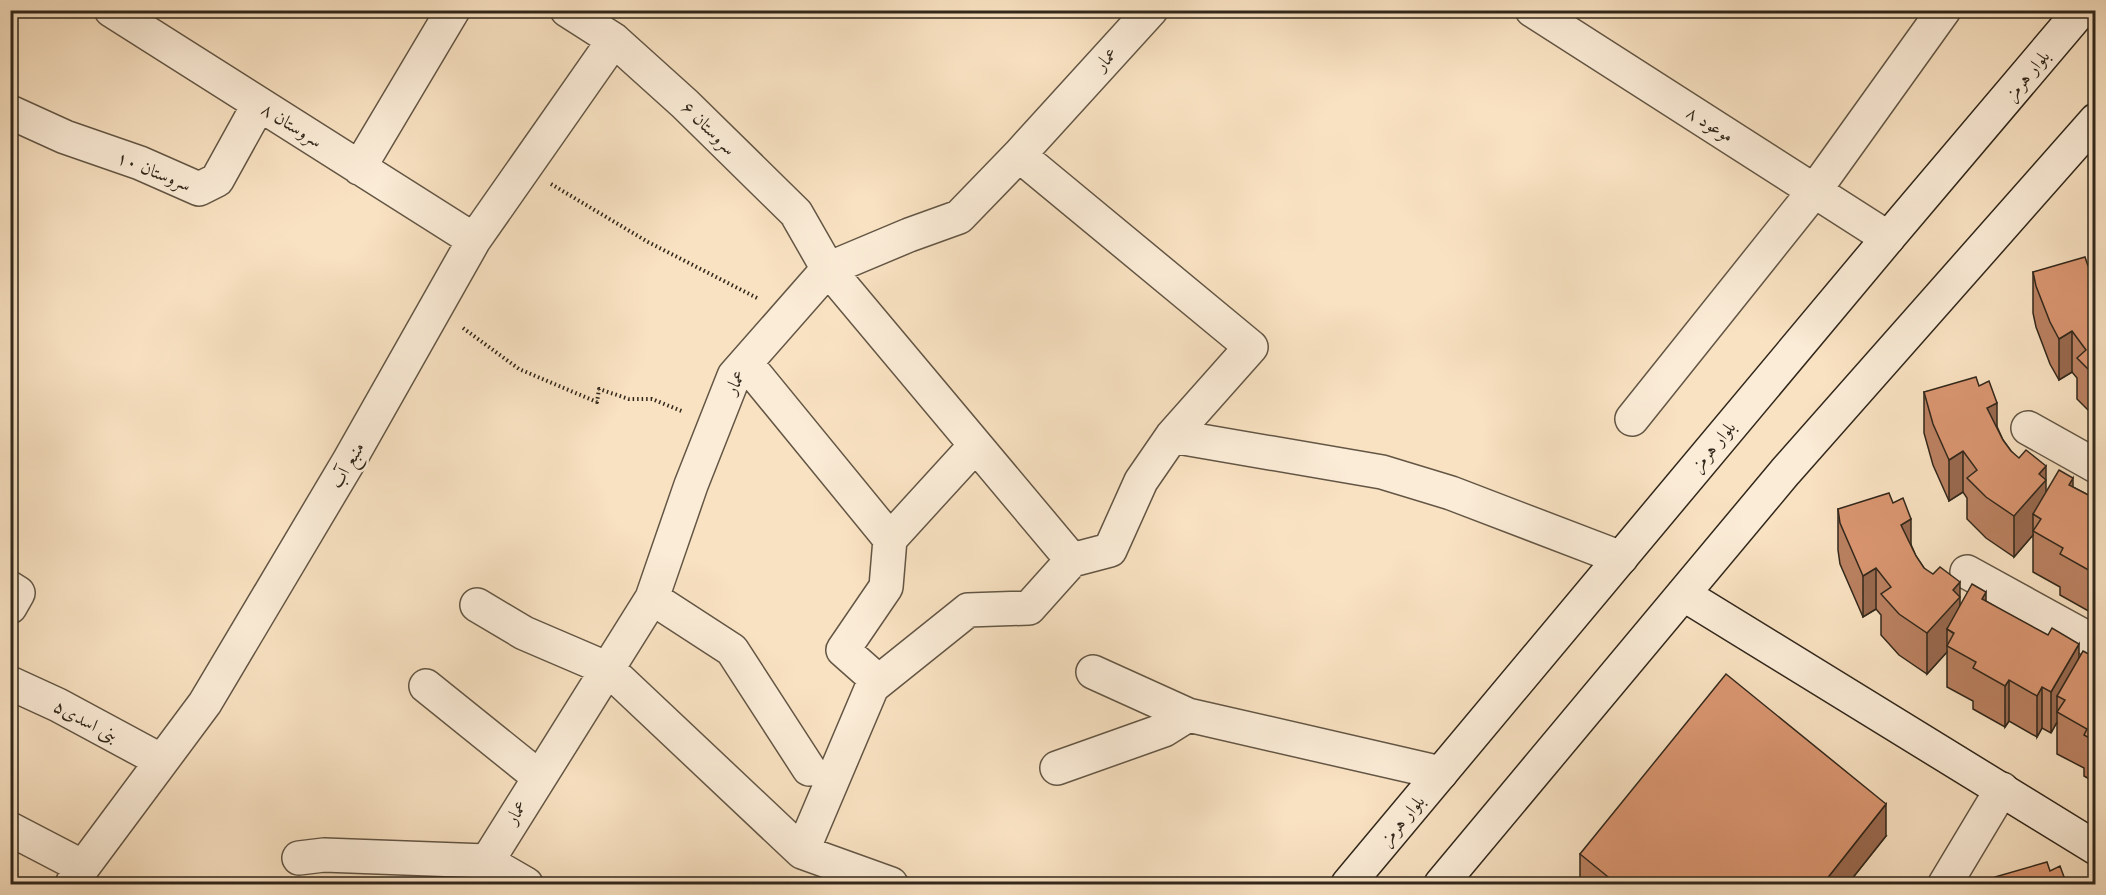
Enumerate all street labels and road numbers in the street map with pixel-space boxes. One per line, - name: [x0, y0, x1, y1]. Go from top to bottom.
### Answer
- street label: عمار: [1088, 42, 1124, 78]
- street label: بلوار هرمز: [1999, 45, 2056, 106]
- street label: سروستان ۶: [676, 96, 741, 161]
- street label: سروستان ۸: [256, 97, 327, 154]
- street label: موعود ۸: [1681, 100, 1738, 149]
- street label: سروستان ۱۰: [113, 145, 195, 198]
- street label: عمار: [718, 366, 752, 401]
- street label: بلوار هرمز: [1685, 416, 1742, 477]
- street label: منبع آب: [324, 437, 373, 495]
- street label: بنی اسدی۵: [49, 694, 123, 749]
- street label: بلوار هرمز: [1374, 790, 1431, 851]
- street label: عمار: [498, 795, 533, 831]

